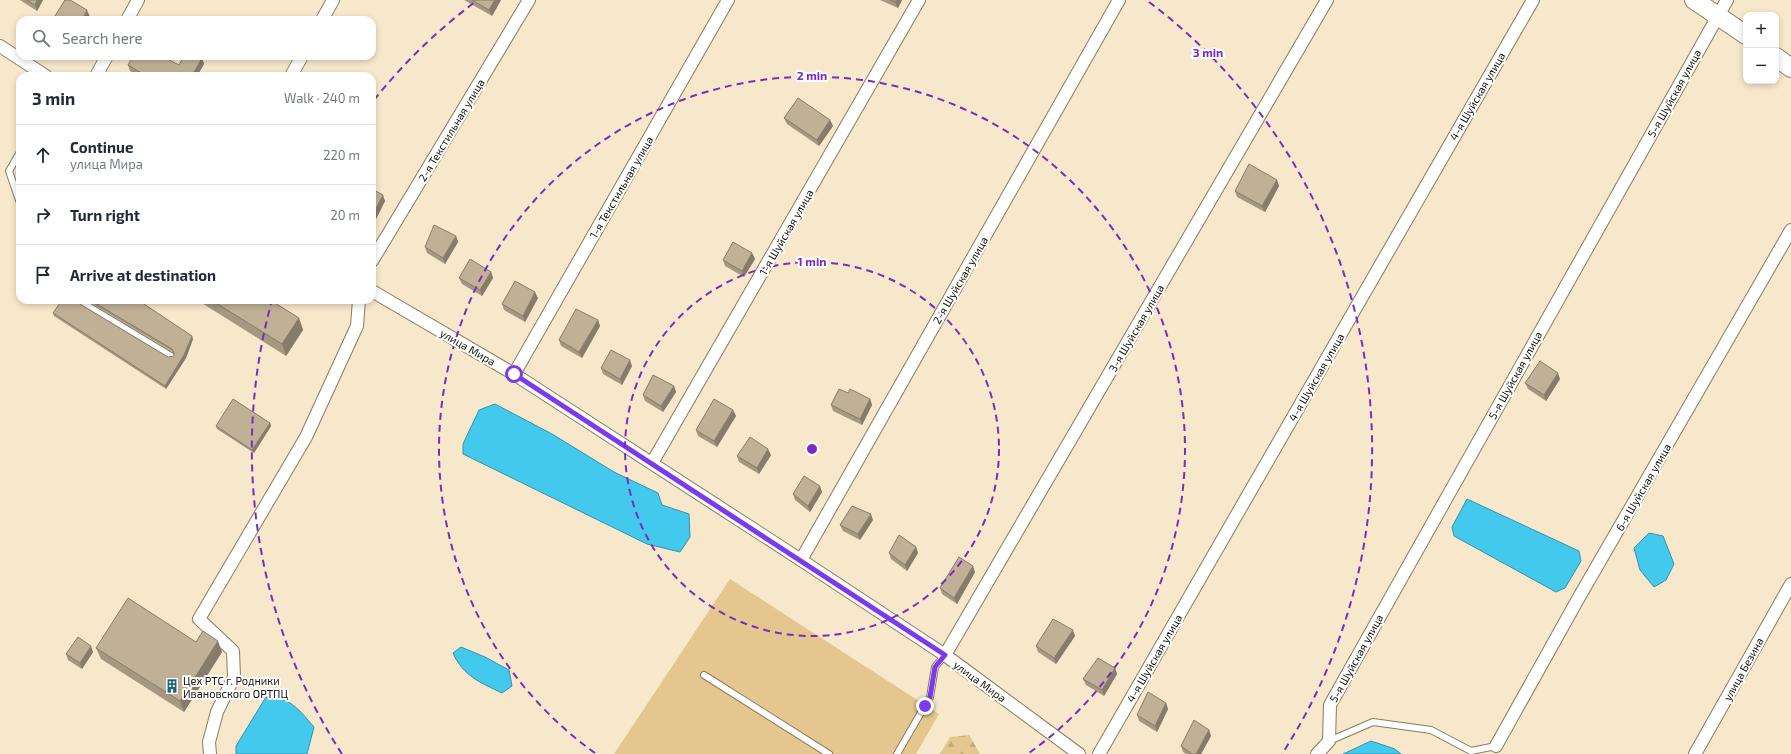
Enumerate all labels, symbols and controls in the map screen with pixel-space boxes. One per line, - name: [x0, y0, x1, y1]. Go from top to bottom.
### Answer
- map controls: [1743, 12, 1779, 84]
- button: +: [1743, 12, 1779, 48]
- search box: [16, 16, 376, 60]
- icon: search: [30, 27, 52, 49]
- text: Search here: [62, 29, 143, 47]
- text: 3 min: [1193, 45, 1223, 59]
- street label: 5-я Шуйская улица: [1644, 47, 1704, 140]
- button: −: [1743, 48, 1779, 84]
- street label: 4-я Шуйская улица: [1447, 50, 1508, 143]
- text: 2 min: [797, 68, 827, 82]
- street label: 2-я Текстильная улица: [415, 76, 488, 184]
- text: 3 min: [32, 88, 75, 108]
- text: Walk · 240 m: [284, 90, 360, 106]
- street label: 1-я Текстильная улица: [587, 134, 656, 241]
- text: Continue: [70, 138, 133, 156]
- icon: ahead: [32, 144, 54, 166]
- text: 220 m: [323, 147, 360, 163]
- text: улица Мира: [70, 156, 143, 172]
- street label: 1-я Шуйская улица: [756, 187, 817, 278]
- icon: right: [32, 204, 54, 226]
- text: Turn right: [70, 206, 140, 224]
- text: 20 m: [331, 207, 360, 223]
- street label: 2-я Шуйская улица: [930, 234, 991, 326]
- text: 1 min: [798, 254, 826, 268]
- icon: arrive: [32, 264, 54, 286]
- text: Arrive at destination: [70, 266, 216, 284]
- street label: 3-я Шуйская улица: [1106, 282, 1167, 374]
- street label: улица Мира: [438, 326, 498, 369]
- street label: 5-я Шуйская улица: [1485, 329, 1545, 422]
- street label: 4-я Шуйская улица: [1286, 331, 1347, 424]
- route start: [505, 365, 523, 383]
- street label: 6-я Шуйская улица: [1613, 441, 1674, 533]
- centre of rings: [805, 442, 819, 456]
- street label: 4-я Шуйская улица: [1124, 612, 1185, 705]
- street label: 5-я Шуйская улица: [1326, 612, 1386, 705]
- street label: улица Безина: [1720, 635, 1767, 703]
- street label: улица Мира: [951, 658, 1009, 705]
- place label: Цех РТС г. Родники Ивановского ОРТПЦ: [183, 674, 288, 700]
- building icon: Цех РТС г. Родники Ивановского ОРТПЦ: [164, 678, 180, 694]
- route end: [916, 697, 934, 715]

